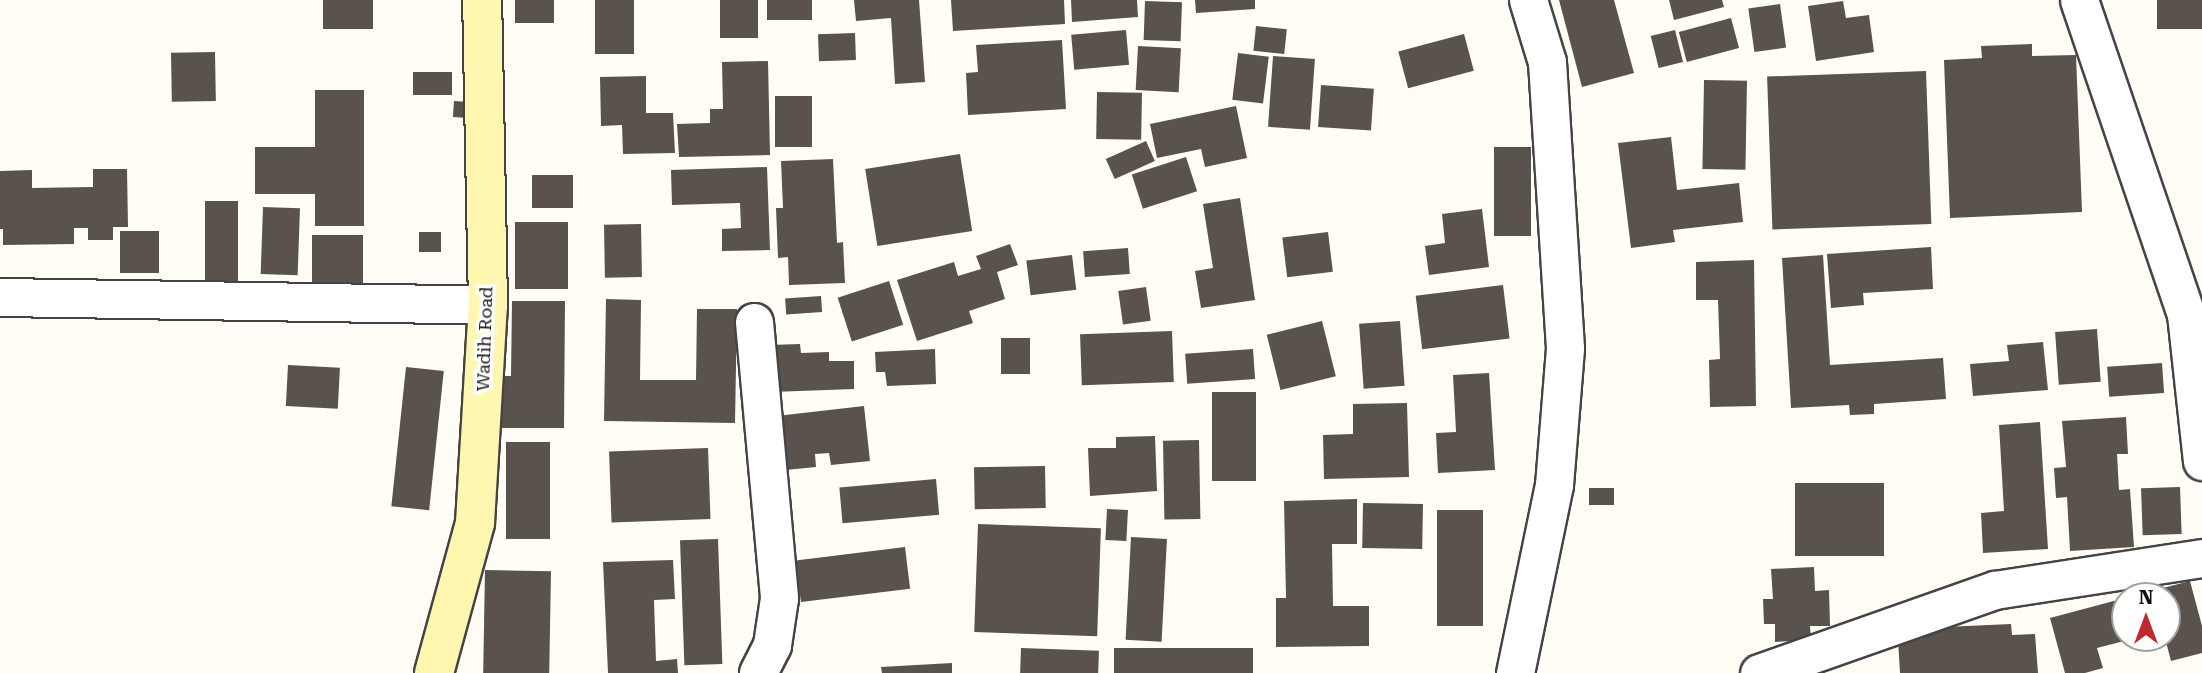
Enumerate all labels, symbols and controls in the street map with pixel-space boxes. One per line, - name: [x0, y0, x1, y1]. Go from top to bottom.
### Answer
- street label: Wadih Road: [472, 286, 498, 392]
- north arrow: [2111, 582, 2181, 652]
- text: N: [2139, 586, 2153, 609]

